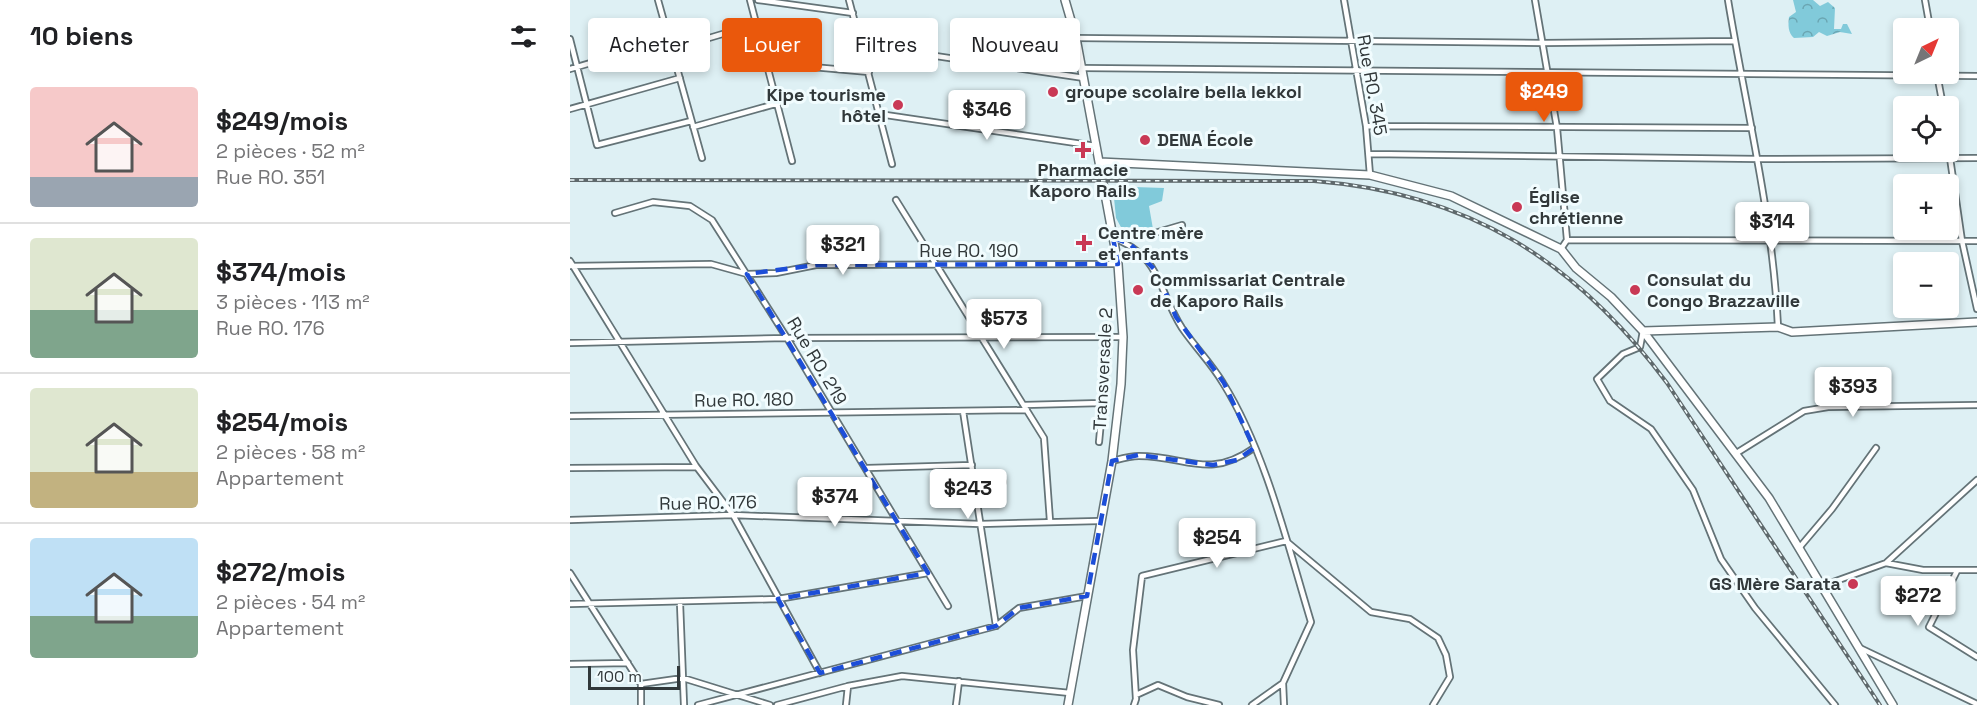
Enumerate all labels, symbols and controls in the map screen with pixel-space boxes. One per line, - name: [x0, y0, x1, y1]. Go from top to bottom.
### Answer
- chip: Acheter: [588, 18, 710, 72]
- chip: Louer: [722, 18, 822, 72]
- chip: Filtres: [834, 18, 938, 72]
- chip: Nouveau: [950, 18, 1080, 72]
- north arrow: [1893, 18, 1959, 84]
- map controls: [1893, 18, 1959, 318]
- text: 10 biens: [30, 19, 133, 53]
- icon: filters: [507, 20, 540, 53]
- street label: Rue RO. 345: [1352, 33, 1393, 137]
- pin: $249: [1508, 72, 1580, 123]
- text: $249: [1520, 78, 1568, 104]
- place label: groupe scolaire bella lekkol: [1065, 80, 1302, 103]
- place label: Kipe tourisme hôtel: [766, 83, 886, 127]
- marker: groupe scolaire bella lekkol: [1046, 85, 1060, 99]
- pin: $346: [951, 90, 1023, 141]
- text: $346: [962, 96, 1012, 122]
- button: locate: [1893, 96, 1959, 162]
- marker: Kipe tourisme hôtel: [891, 98, 905, 112]
- text: $249/mois: [216, 104, 348, 138]
- icon: home: [78, 111, 150, 183]
- place label: DENA École: [1157, 128, 1254, 151]
- marker: DENA École: [1138, 133, 1152, 147]
- text: 2 pièces · 52 m²: [216, 138, 365, 164]
- marker: Pharmacie Kaporo Rails: [1076, 143, 1090, 157]
- place label: Pharmacie Kaporo Rails: [1029, 158, 1137, 202]
- text: Rue RO. 351: [216, 164, 325, 190]
- button: +: [1893, 174, 1959, 240]
- place label: Église chrétienne: [1529, 185, 1623, 229]
- marker: Église chrétienne: [1510, 200, 1524, 214]
- pin: $314: [1736, 202, 1808, 253]
- text: $314: [1749, 208, 1795, 234]
- place label: Centre mère et enfants: [1098, 221, 1204, 265]
- pin: $321: [807, 225, 879, 276]
- text: $321: [820, 231, 866, 257]
- marker: Centre mère et enfants: [1075, 234, 1093, 252]
- street label: Rue RO. 190: [919, 239, 1019, 262]
- button: −: [1893, 252, 1959, 318]
- text: $374/mois: [216, 255, 346, 289]
- icon: home: [78, 262, 150, 334]
- place label: Commissariat Centrale de Kaporo Rails: [1150, 268, 1345, 312]
- place label: Consulat du Congo Brazzaville: [1647, 268, 1800, 312]
- marker: Commissariat Centrale de Kaporo Rails: [1131, 283, 1145, 297]
- marker: Consulat du Congo Brazzaville: [1628, 283, 1642, 297]
- text: 3 pièces · 113 m²: [216, 289, 370, 315]
- pin: $573: [968, 299, 1040, 350]
- text: $573: [980, 305, 1028, 331]
- street label: Transversale 2: [1088, 307, 1117, 431]
- street label: Rue RO. 219: [782, 313, 853, 409]
- text: Rue RO. 176: [216, 315, 325, 341]
- pin: $393: [1817, 367, 1889, 418]
- text: $393: [1829, 373, 1877, 399]
- street label: Rue RO. 180: [694, 387, 794, 412]
- text: $254/mois: [216, 405, 348, 439]
- icon: home: [78, 412, 150, 484]
- text: 2 pièces · 58 m²: [216, 439, 365, 465]
- text: Appartement: [216, 465, 344, 491]
- pin: $243: [932, 469, 1004, 520]
- text: $243: [944, 475, 992, 501]
- pin: $374: [799, 477, 871, 528]
- text: $374: [811, 483, 859, 509]
- street label: Rue RO. 176: [659, 490, 757, 515]
- pin: $254: [1181, 518, 1253, 569]
- text: $254: [1193, 524, 1241, 550]
- text: $272/mois: [216, 555, 345, 589]
- icon: home: [78, 562, 150, 634]
- place label: GS Mère Sarata: [1709, 572, 1842, 595]
- pin: $272: [1882, 576, 1954, 627]
- marker: GS Mère Sarata: [1846, 577, 1860, 591]
- text: $272: [1895, 582, 1941, 608]
- text: 2 pièces · 54 m²: [216, 589, 365, 615]
- text: Appartement: [216, 615, 344, 641]
- scale bar: [588, 663, 680, 690]
- text: 100 m: [597, 666, 642, 687]

